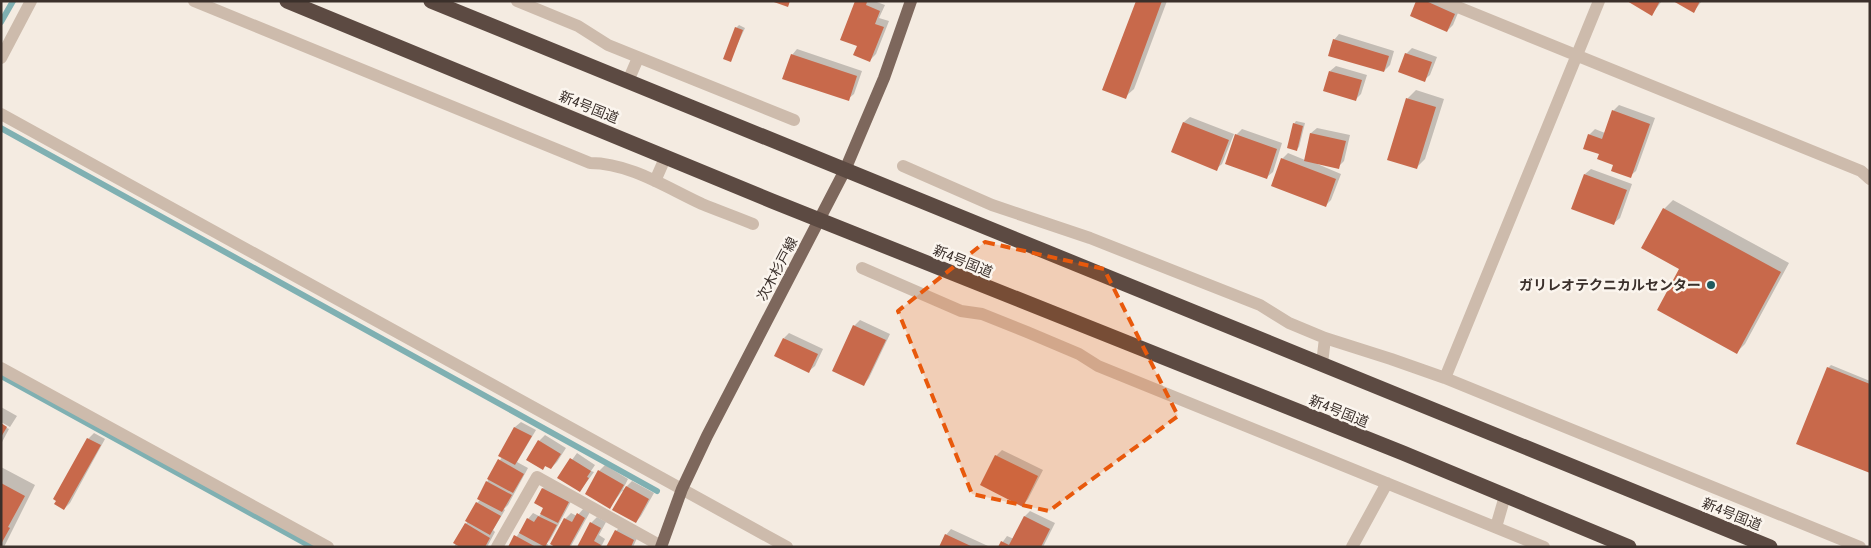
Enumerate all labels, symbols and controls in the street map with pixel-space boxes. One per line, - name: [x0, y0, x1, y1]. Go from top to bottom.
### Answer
- street label: 新4号国道: [557, 88, 621, 126]
- street label: 次木杉戸線: [754, 234, 800, 304]
- street label: 新4号国道: [931, 242, 995, 280]
- place label: ガリレオテクニカルセンター: [1519, 277, 1701, 293]
- marker: ガリレオテクニカルセンター: [1705, 279, 1717, 291]
- street label: 新4号国道: [1307, 392, 1371, 430]
- street label: 新4号国道: [1700, 495, 1764, 533]

